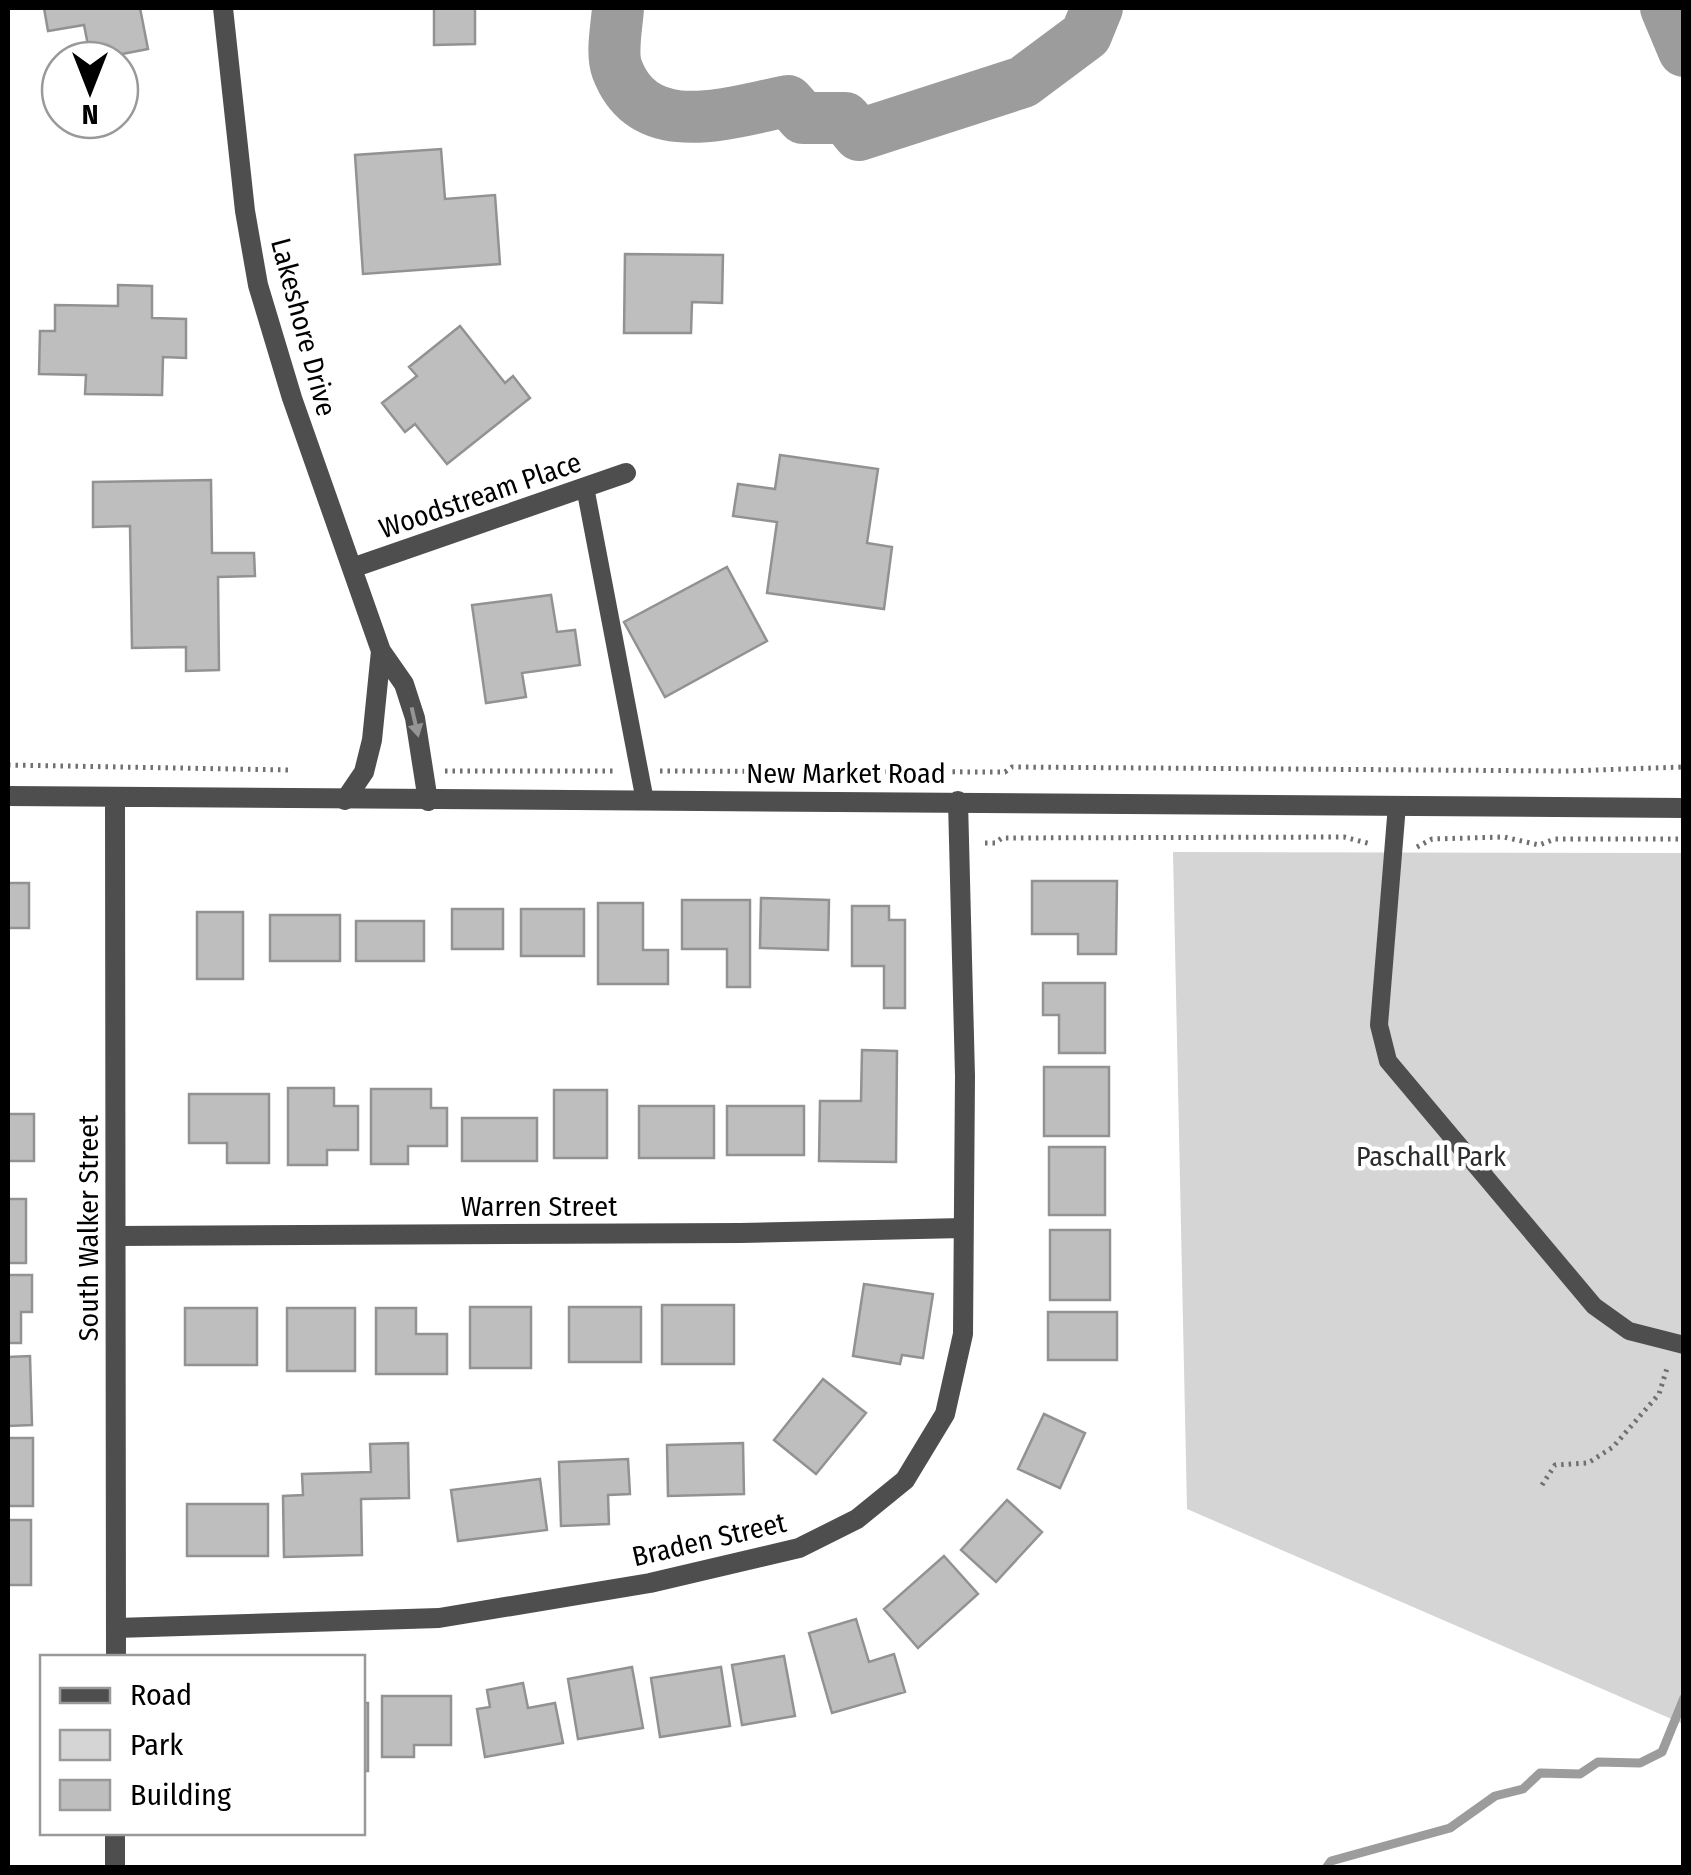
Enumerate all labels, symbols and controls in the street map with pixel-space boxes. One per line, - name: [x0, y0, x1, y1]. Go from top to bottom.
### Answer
- north arrow: [40, 40, 140, 140]
- text: N: [82, 98, 98, 131]
- street label: Lakeshore Drive: [264, 235, 343, 420]
- street label: Woodstream Place: [375, 445, 585, 545]
- one-way arrow: [408, 707, 423, 738]
- street label: New Market Road: [746, 757, 946, 790]
- street label: South Walker Street: [72, 1114, 105, 1341]
- park label: Paschall Park: [1356, 1140, 1507, 1173]
- street label: Warren Street: [461, 1190, 618, 1223]
- street label: Braden Street: [629, 1506, 790, 1573]
- legend: [40, 1655, 365, 1835]
- text: Road: [130, 1677, 192, 1713]
- text: Park: [130, 1727, 183, 1763]
- text: Building: [130, 1777, 232, 1813]

